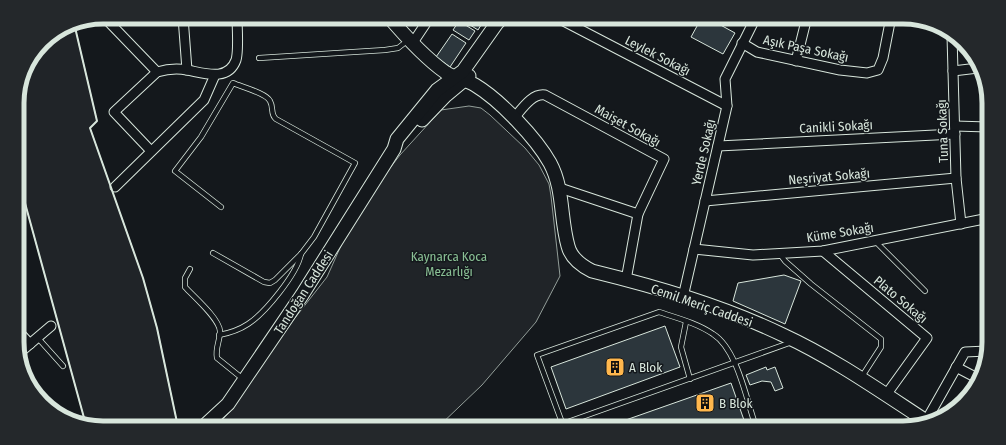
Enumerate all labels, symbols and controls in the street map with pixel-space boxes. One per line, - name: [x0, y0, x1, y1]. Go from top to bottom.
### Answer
- street label: Aşık Paşa Sokağı: [762, 32, 850, 65]
- street label: Leylek Sokağı: [623, 33, 693, 78]
- street label: Tuna Sokağı: [934, 99, 951, 163]
- street label: Maişet Sokağı: [592, 101, 663, 150]
- street label: Canikli Sokağı: [799, 117, 873, 136]
- street label: Yerde Sokağı: [689, 118, 718, 187]
- street label: Neşriyat Sokağı: [788, 165, 870, 188]
- street label: Küme Sokağı: [805, 220, 875, 245]
- street label: Tandoğan Caddesi: [271, 248, 336, 337]
- park label: Kaynarca Koca Mezarlığı: [411, 249, 487, 279]
- street label: Plato Sokağı: [871, 273, 930, 326]
- street label: Cemil Meriç Caddesi: [649, 281, 755, 330]
- building icon: A Blok: [604, 356, 626, 378]
- place label: A Blok: [629, 360, 663, 375]
- building icon: B Blok: [694, 392, 716, 414]
- place label: B Blok: [719, 396, 753, 411]

